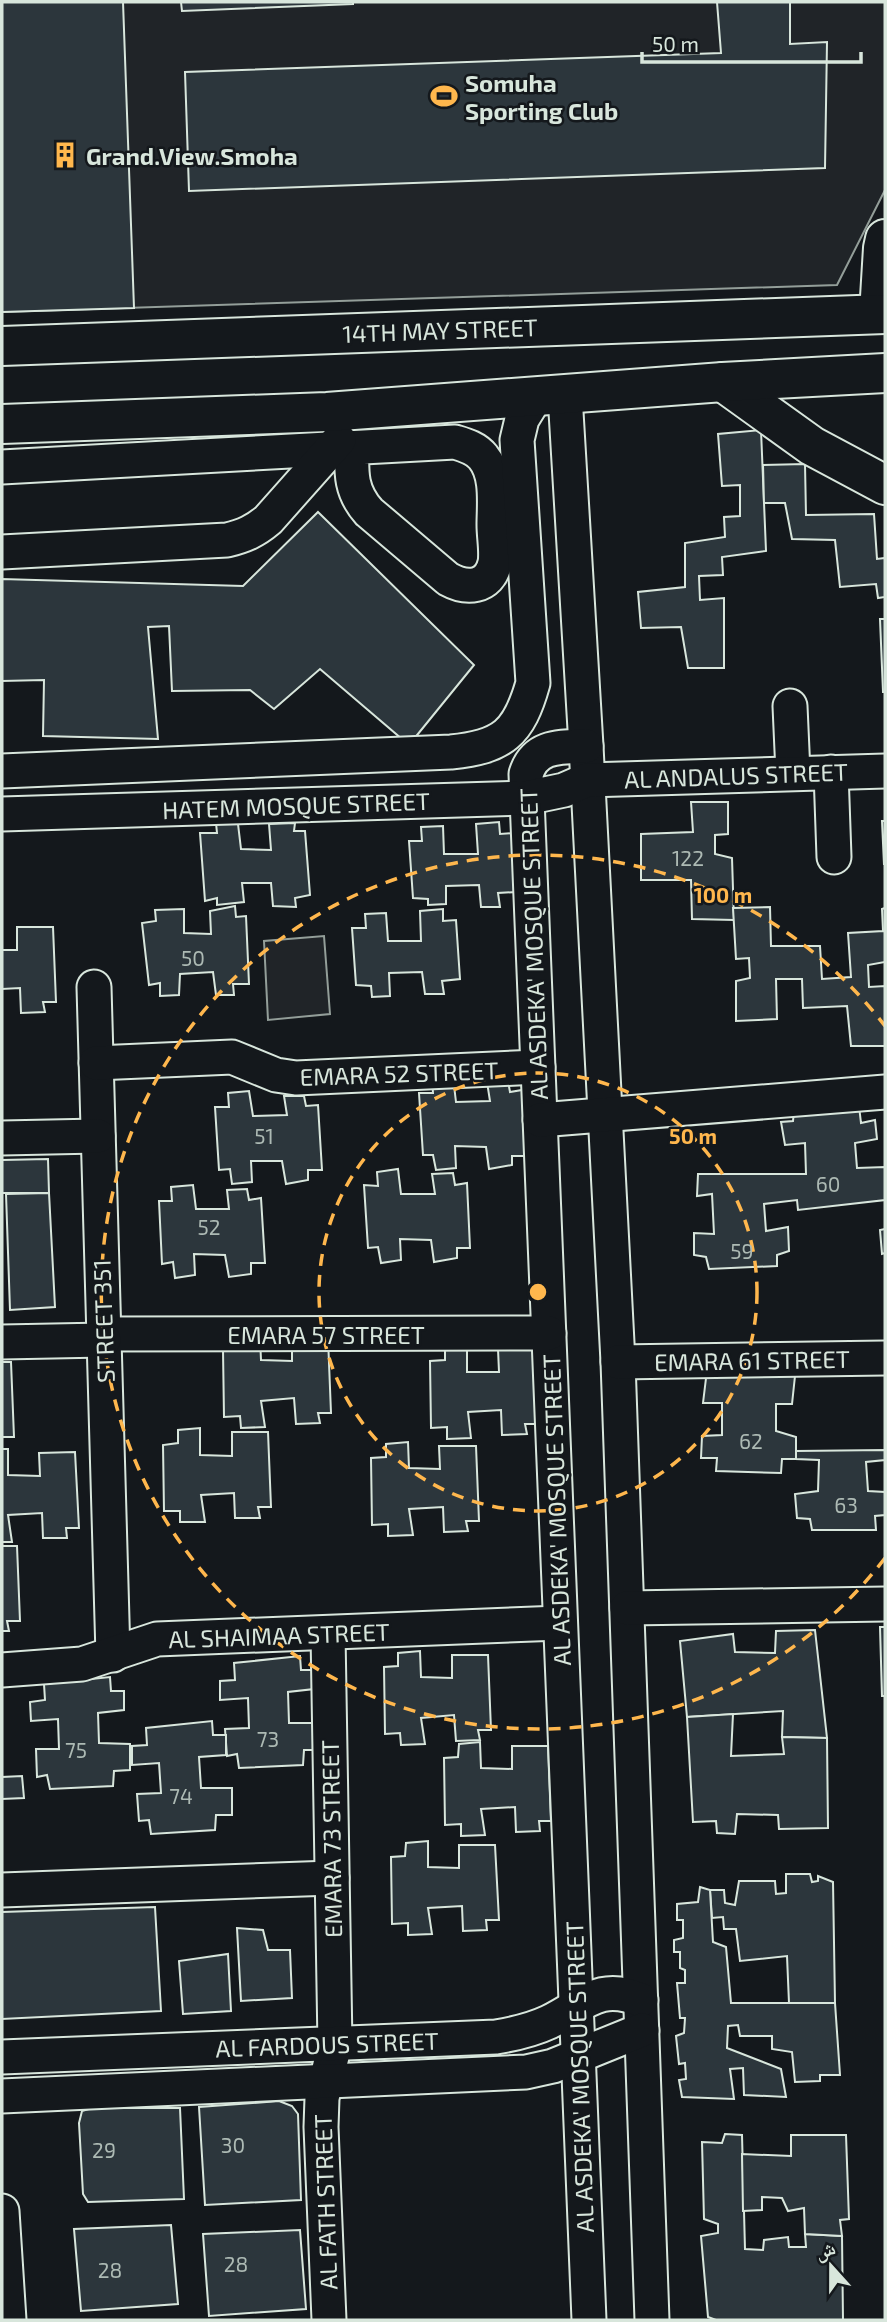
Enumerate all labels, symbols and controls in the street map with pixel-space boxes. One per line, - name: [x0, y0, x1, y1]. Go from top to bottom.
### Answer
- scale bar: [642, 21, 861, 65]
- text: 50 m: [652, 31, 699, 56]
- place label: Somuha Sporting Club: [465, 68, 618, 125]
- sports icon: Somuha Sporting Club: [429, 81, 459, 111]
- building icon: Grand.View.Smoha: [50, 140, 80, 170]
- place label: Grand.View.Smoha: [86, 141, 298, 170]
- street label: 14TH MAY STREET: [342, 312, 538, 348]
- street label: AL ANDALUS STREET: [624, 757, 848, 793]
- street label: HATEM MOSQUE STREET: [162, 786, 430, 824]
- street label: AL ASDEKA' MOSQUE STREET: [513, 788, 553, 1100]
- house number: 122: [672, 845, 704, 870]
- text: 100 m: [694, 882, 752, 907]
- house number: 50: [181, 945, 205, 970]
- street label: EMARA 52 STREET: [299, 1055, 499, 1091]
- house number: 51: [254, 1123, 274, 1148]
- text: 50 m: [669, 1123, 717, 1148]
- house number: 60: [816, 1171, 840, 1196]
- house number: 52: [197, 1214, 221, 1239]
- house number: 59: [730, 1238, 754, 1263]
- street label: STREET 351: [86, 1259, 120, 1383]
- centre of rings: [526, 1280, 550, 1304]
- street label: EMARA 57 STREET: [227, 1320, 425, 1349]
- street label: EMARA 61 STREET: [654, 1344, 850, 1376]
- street label: AL ASDEKA' MOSQUE STREET: [536, 1354, 576, 1666]
- house number: 62: [739, 1428, 763, 1453]
- house number: 63: [834, 1492, 858, 1517]
- street label: AL SHAIMAA STREET: [168, 1617, 390, 1653]
- house number: 73: [257, 1726, 279, 1751]
- house number: 75: [65, 1737, 87, 1762]
- street label: EMARA 73 STREET: [315, 1740, 347, 1938]
- house number: 74: [169, 1783, 193, 1808]
- street label: AL ASDEKA' MOSQUE STREET: [559, 1921, 599, 2233]
- street label: AL FARDOUS STREET: [215, 2026, 439, 2062]
- street label: AL FATH STREET: [307, 2114, 343, 2290]
- house number: 30: [221, 2132, 245, 2157]
- house number: 29: [92, 2137, 116, 2162]
- north arrow: [796, 2231, 866, 2301]
- text: ش: [811, 2235, 839, 2265]
- house number: 28: [224, 2251, 248, 2276]
- house number: 28: [98, 2257, 122, 2282]

